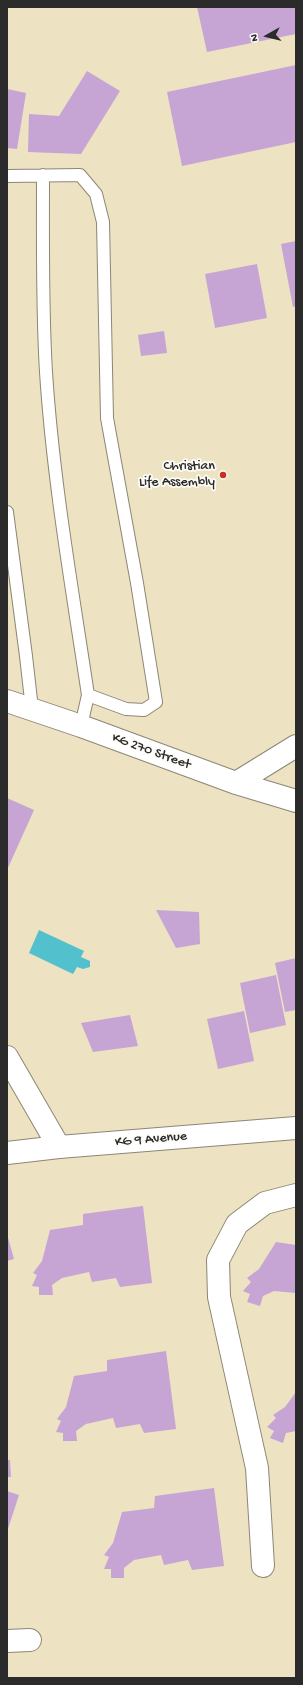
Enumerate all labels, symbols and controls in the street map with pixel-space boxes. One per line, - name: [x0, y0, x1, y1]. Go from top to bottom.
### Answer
- north arrow: [247, 16, 287, 56]
- text: N: [249, 33, 262, 42]
- place label: Christian Life Assembly: [139, 459, 215, 492]
- marker: Christian Life Assembly: [218, 470, 228, 480]
- street label: KG 270 Street: [109, 730, 193, 774]
- street label: KG 9 Avenue: [114, 1128, 188, 1152]

